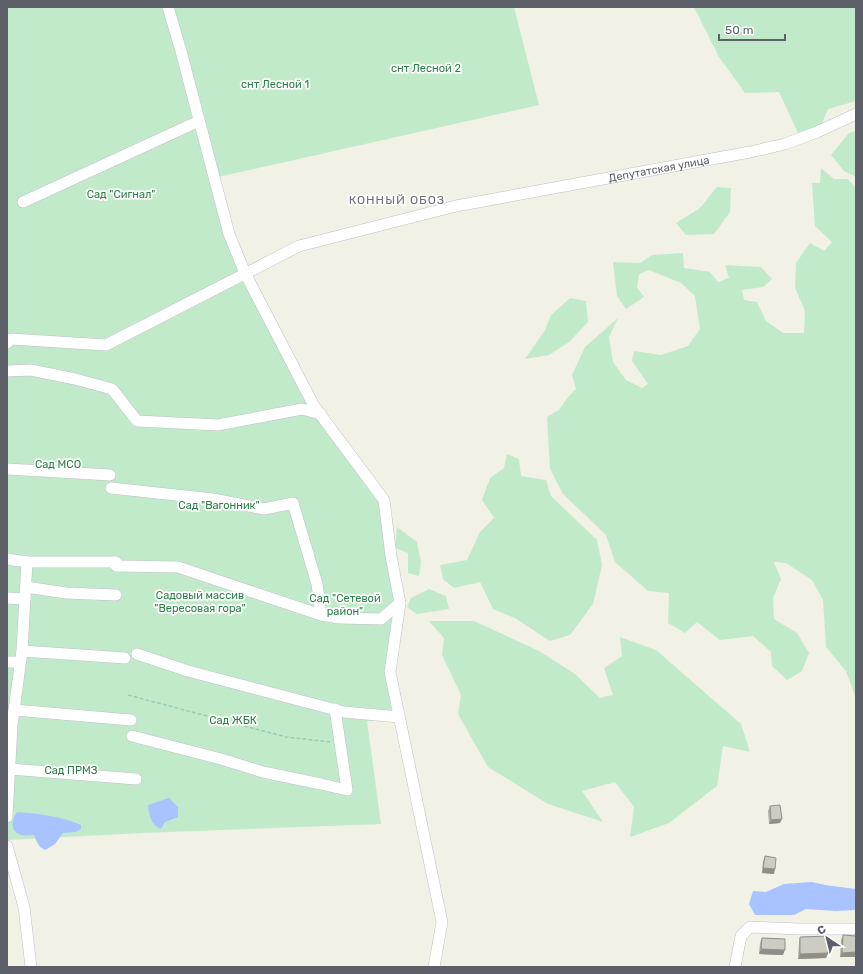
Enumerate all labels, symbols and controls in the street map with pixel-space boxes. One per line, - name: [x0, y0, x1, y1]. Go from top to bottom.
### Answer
- scale bar: [719, 16, 785, 42]
- text: 50 m: [725, 23, 753, 37]
- park label: снт Лесной 2: [391, 62, 461, 75]
- park label: снт Лесной 1: [241, 78, 309, 91]
- street label: Депутатская улица: [607, 154, 710, 185]
- park label: Сад "Сигнал": [87, 188, 155, 201]
- district label: КОННЫЙ ОБОЗ: [349, 193, 445, 207]
- park label: Сад МСО: [35, 458, 81, 471]
- park label: Сад "Вагонник": [178, 499, 260, 512]
- park label: Садовый массив "Вересовая гора": [154, 589, 246, 615]
- park label: Сад "Сетевой район": [309, 592, 381, 618]
- park label: Сад ЖБК: [209, 714, 257, 727]
- park label: Сад ПРМЗ: [44, 764, 98, 777]
- north arrow: [807, 918, 847, 958]
- text: С: [815, 923, 829, 938]

